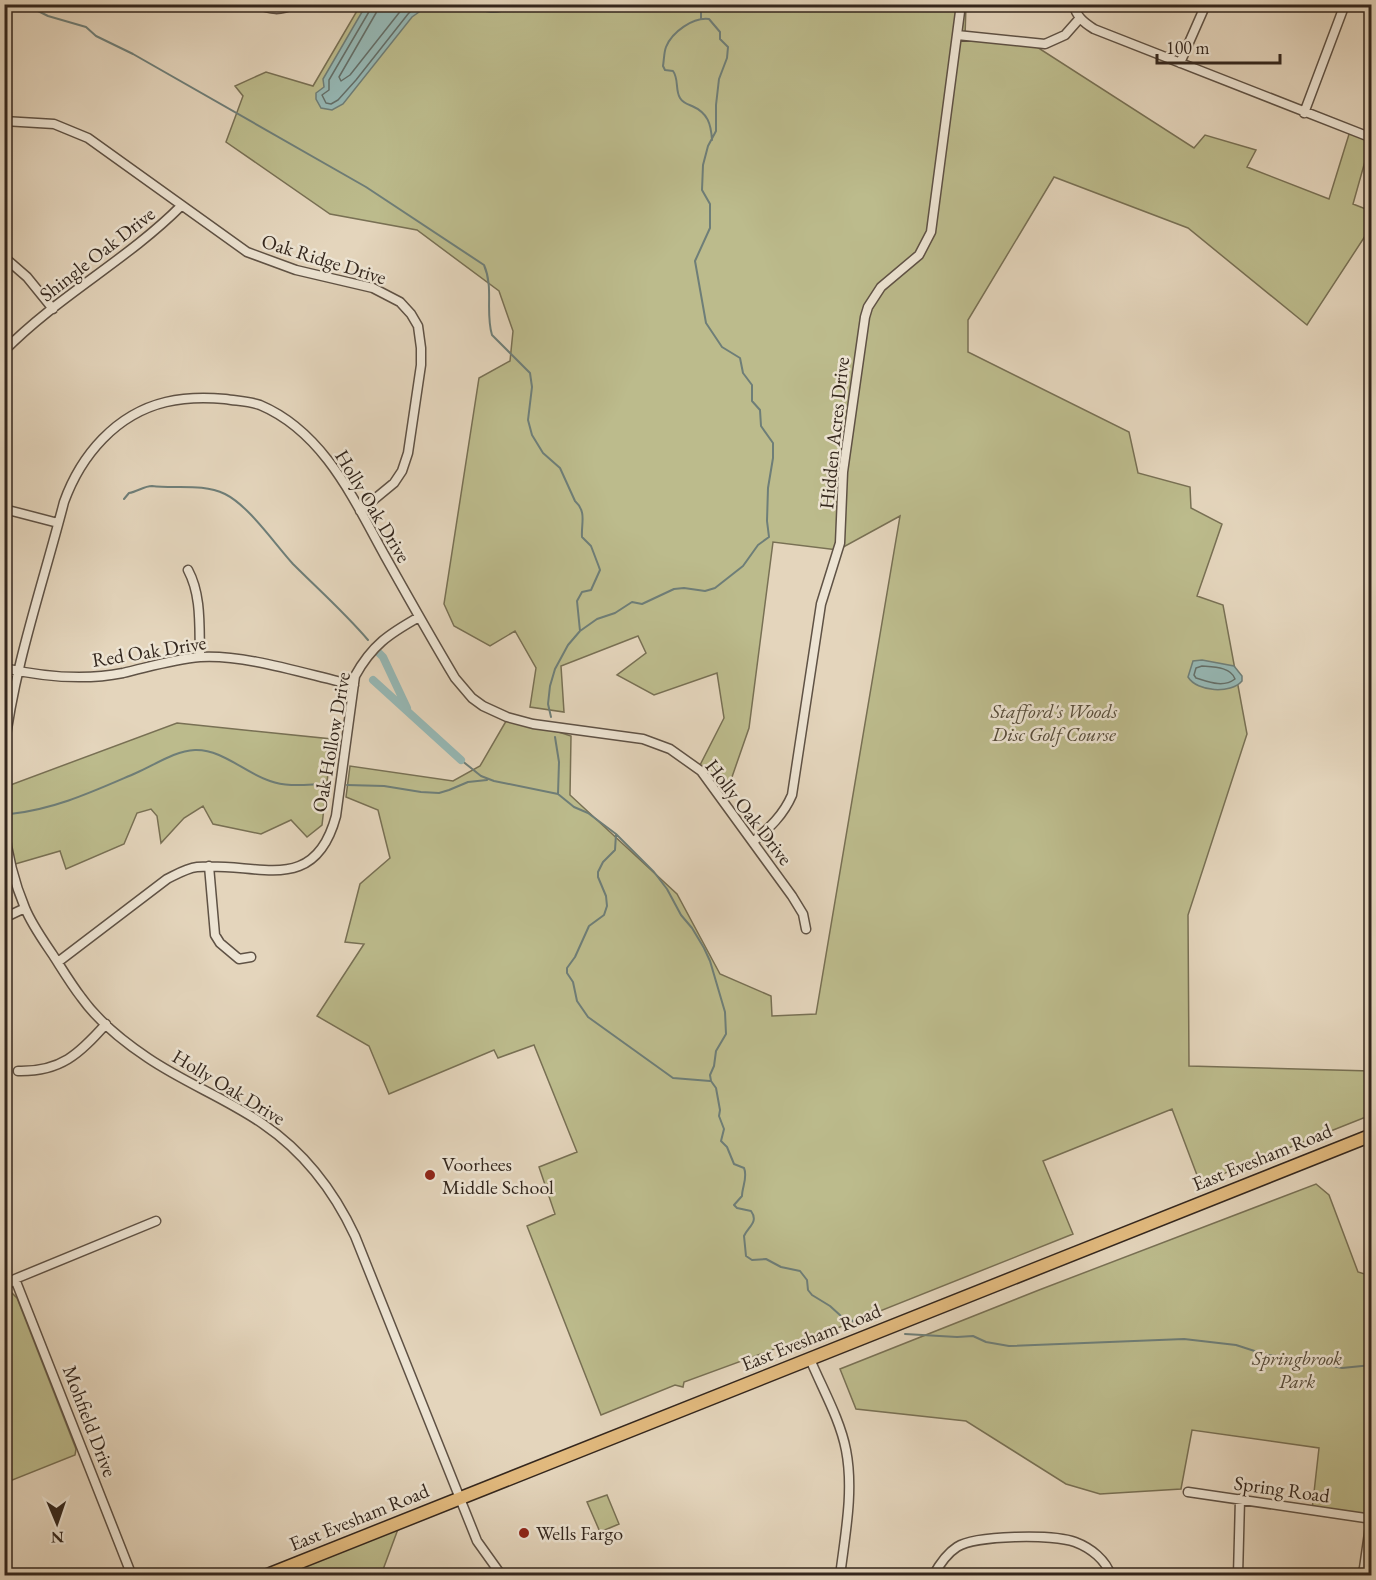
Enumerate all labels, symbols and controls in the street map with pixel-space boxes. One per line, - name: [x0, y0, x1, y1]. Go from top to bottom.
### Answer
- scale bar: [1157, 27, 1280, 65]
- text: 100 m: [1166, 36, 1210, 59]
- street label: Shingle Oak Drive: [34, 201, 160, 307]
- street label: Oak Ridge Drive: [258, 228, 390, 290]
- street label: Hidden Acres Drive: [813, 355, 855, 510]
- street label: Holly Oak Drive: [329, 445, 417, 568]
- street label: Red Oak Drive: [90, 629, 208, 673]
- street label: Oak Hollow Drive: [306, 670, 356, 814]
- park label: Stafford's Woods Disc Golf Course: [990, 698, 1118, 747]
- street label: Holly Oak Drive: [700, 754, 799, 870]
- street label: Holly Oak Drive: [168, 1043, 291, 1131]
- street label: East Evesham Road: [1188, 1117, 1336, 1197]
- place label: Voorhees Middle School: [442, 1151, 554, 1200]
- marker: Voorhees Middle School: [423, 1168, 437, 1182]
- street label: East Evesham Road: [737, 1297, 885, 1377]
- park label: Springbrook Park: [1251, 1345, 1342, 1394]
- street label: Mohfield Drive: [57, 1362, 123, 1481]
- street label: Spring Road: [1232, 1469, 1332, 1509]
- street label: East Evesham Road: [285, 1477, 433, 1557]
- north arrow: [27, 1493, 87, 1553]
- place label: Wells Fargo: [536, 1520, 623, 1546]
- marker: Wells Fargo: [517, 1526, 531, 1540]
- text: N: [51, 1527, 64, 1548]

